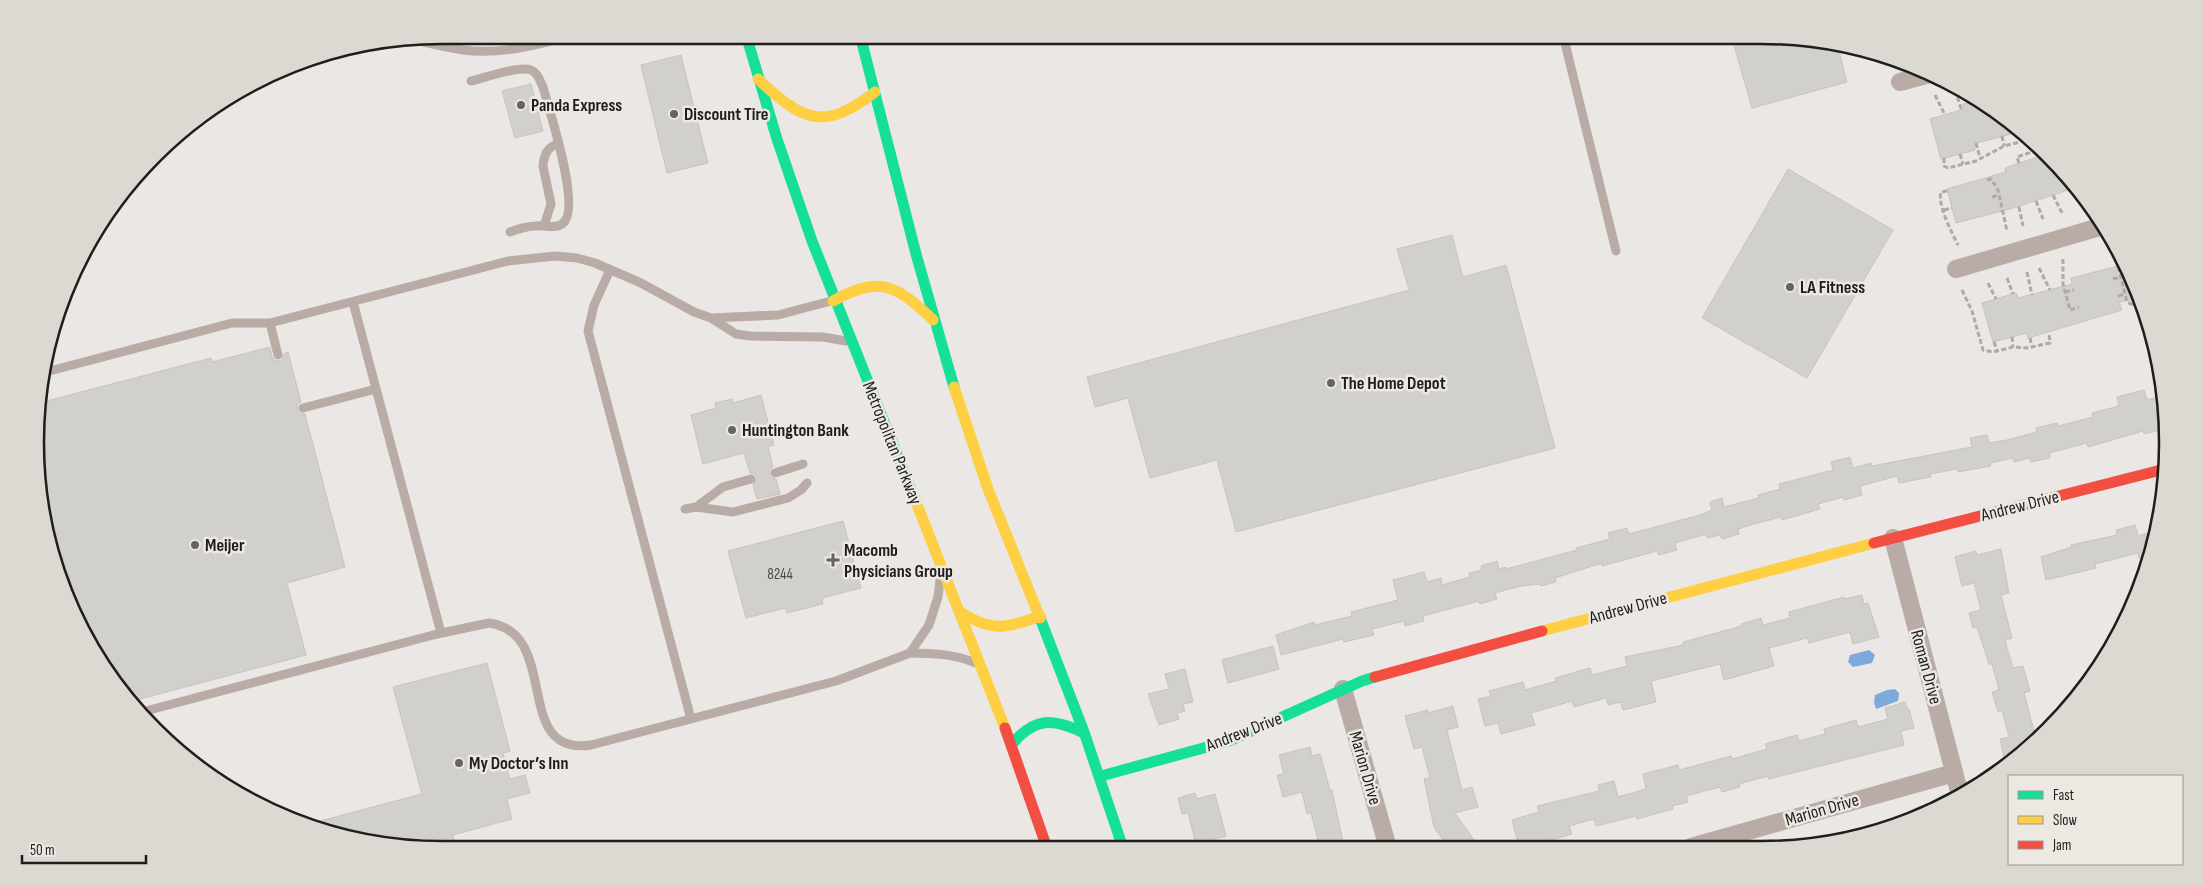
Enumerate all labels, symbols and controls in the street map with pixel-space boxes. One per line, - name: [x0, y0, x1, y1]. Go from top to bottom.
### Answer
- place label: Panda Express: [531, 95, 622, 116]
- marker: Panda Express: [515, 99, 527, 111]
- place label: Discount Tire: [684, 104, 769, 125]
- marker: Discount Tire: [668, 108, 680, 120]
- place label: LA Fitness: [1800, 277, 1865, 298]
- marker: LA Fitness: [1784, 281, 1796, 293]
- place label: The Home Depot: [1341, 373, 1446, 394]
- marker: The Home Depot: [1325, 377, 1337, 389]
- street label: Metropolitan Parkway: [858, 379, 926, 508]
- place label: Huntington Bank: [742, 420, 849, 441]
- marker: Huntington Bank: [726, 424, 738, 436]
- street label: Andrew Drive: [1978, 486, 2061, 526]
- place label: Meijer: [205, 535, 245, 556]
- marker: Meijer: [189, 539, 201, 551]
- place label: Macomb Physicians Group: [844, 540, 953, 582]
- marker: Macomb Physicians Group: [826, 553, 840, 567]
- house number: 8244: [767, 565, 793, 584]
- street label: Andrew Drive: [1586, 588, 1669, 629]
- street label: Roman Drive: [1906, 628, 1946, 706]
- street label: Andrew Drive: [1202, 708, 1285, 756]
- street label: Marion Drive: [1344, 729, 1386, 807]
- place label: My Doctor’s Inn: [469, 753, 568, 774]
- marker: My Doctor’s Inn: [453, 757, 465, 769]
- legend: [2008, 775, 2183, 865]
- text: Fast: [2053, 786, 2075, 805]
- street label: Marion Drive: [1783, 789, 1861, 831]
- text: Slow: [2053, 811, 2077, 830]
- scale bar: [22, 832, 146, 864]
- text: Jam: [2052, 836, 2071, 855]
- text: 50 m: [30, 841, 55, 860]

